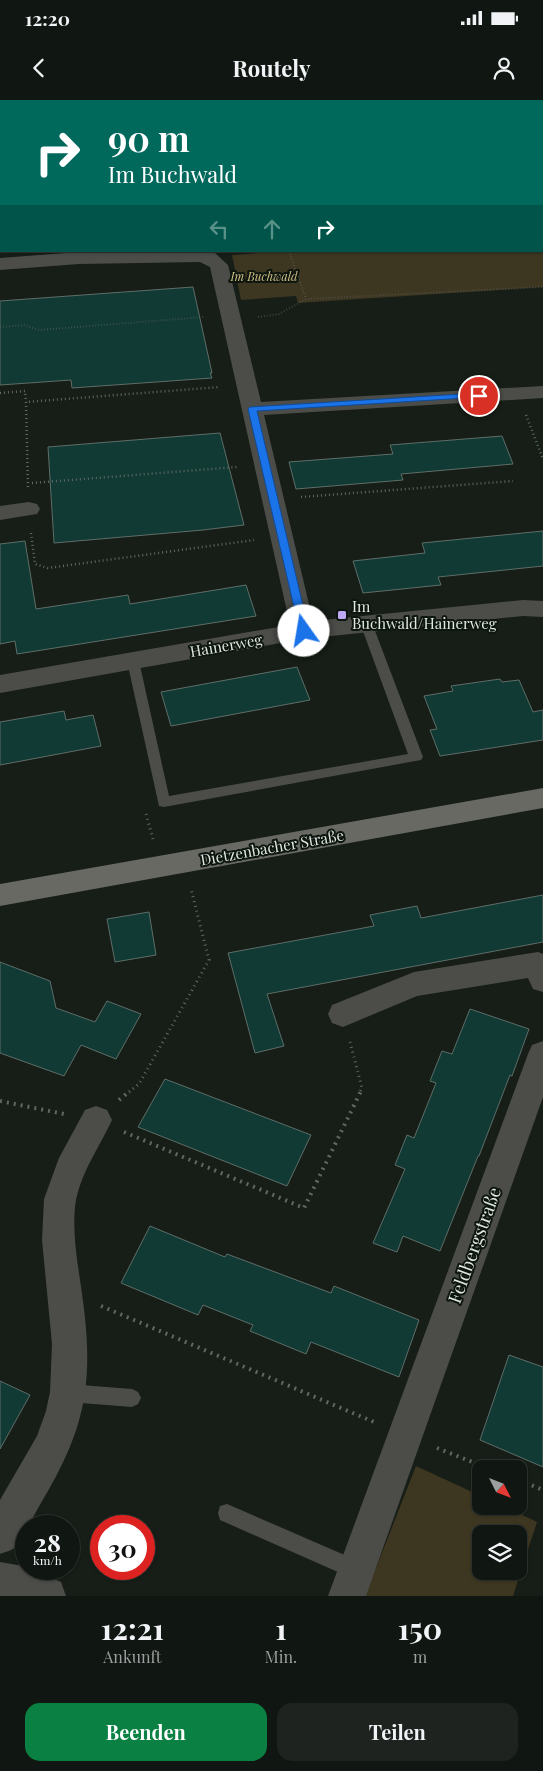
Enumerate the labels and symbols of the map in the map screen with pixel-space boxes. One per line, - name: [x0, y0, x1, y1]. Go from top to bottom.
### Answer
- park label: Im Buchwald: [229, 268, 298, 284]
- pin: [458, 375, 500, 417]
- place label: Im Buchwald/Hainerweg: [352, 596, 497, 633]
- position arrow: [277, 604, 329, 656]
- marker: Im Buchwald/Hainerweg: [336, 609, 348, 621]
- street label: Hainerweg: [188, 629, 264, 661]
- street label: Dietzenbacher Straße: [199, 825, 345, 869]
- street label: Feldbergstraße: [442, 1184, 506, 1306]
- north arrow: [472, 1460, 528, 1515]
- speed limit sign: 30: [90, 1515, 155, 1580]

